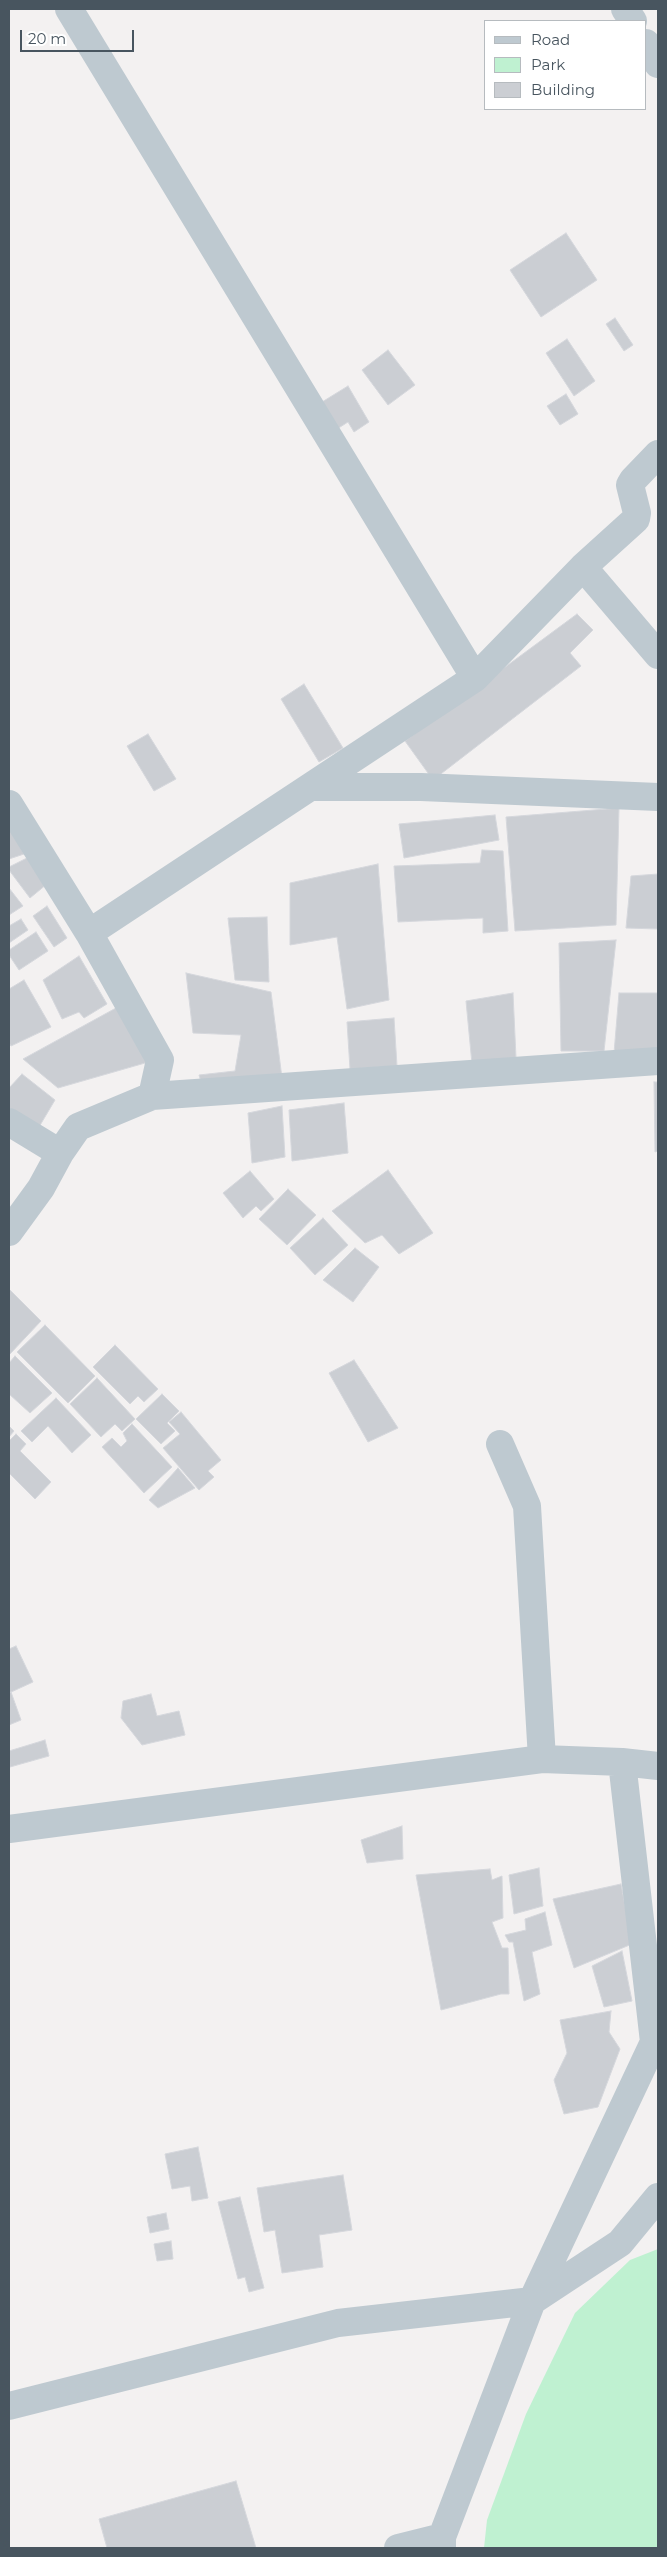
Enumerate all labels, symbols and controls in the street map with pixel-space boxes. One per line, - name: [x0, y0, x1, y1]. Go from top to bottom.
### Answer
- scale bar: [22, 20, 136, 52]
- legend: [484, 20, 647, 110]
- text: 20 m: [28, 29, 66, 48]
- text: Road: [531, 30, 570, 49]
- text: Park: [531, 55, 565, 74]
- text: Building: [531, 80, 595, 99]

